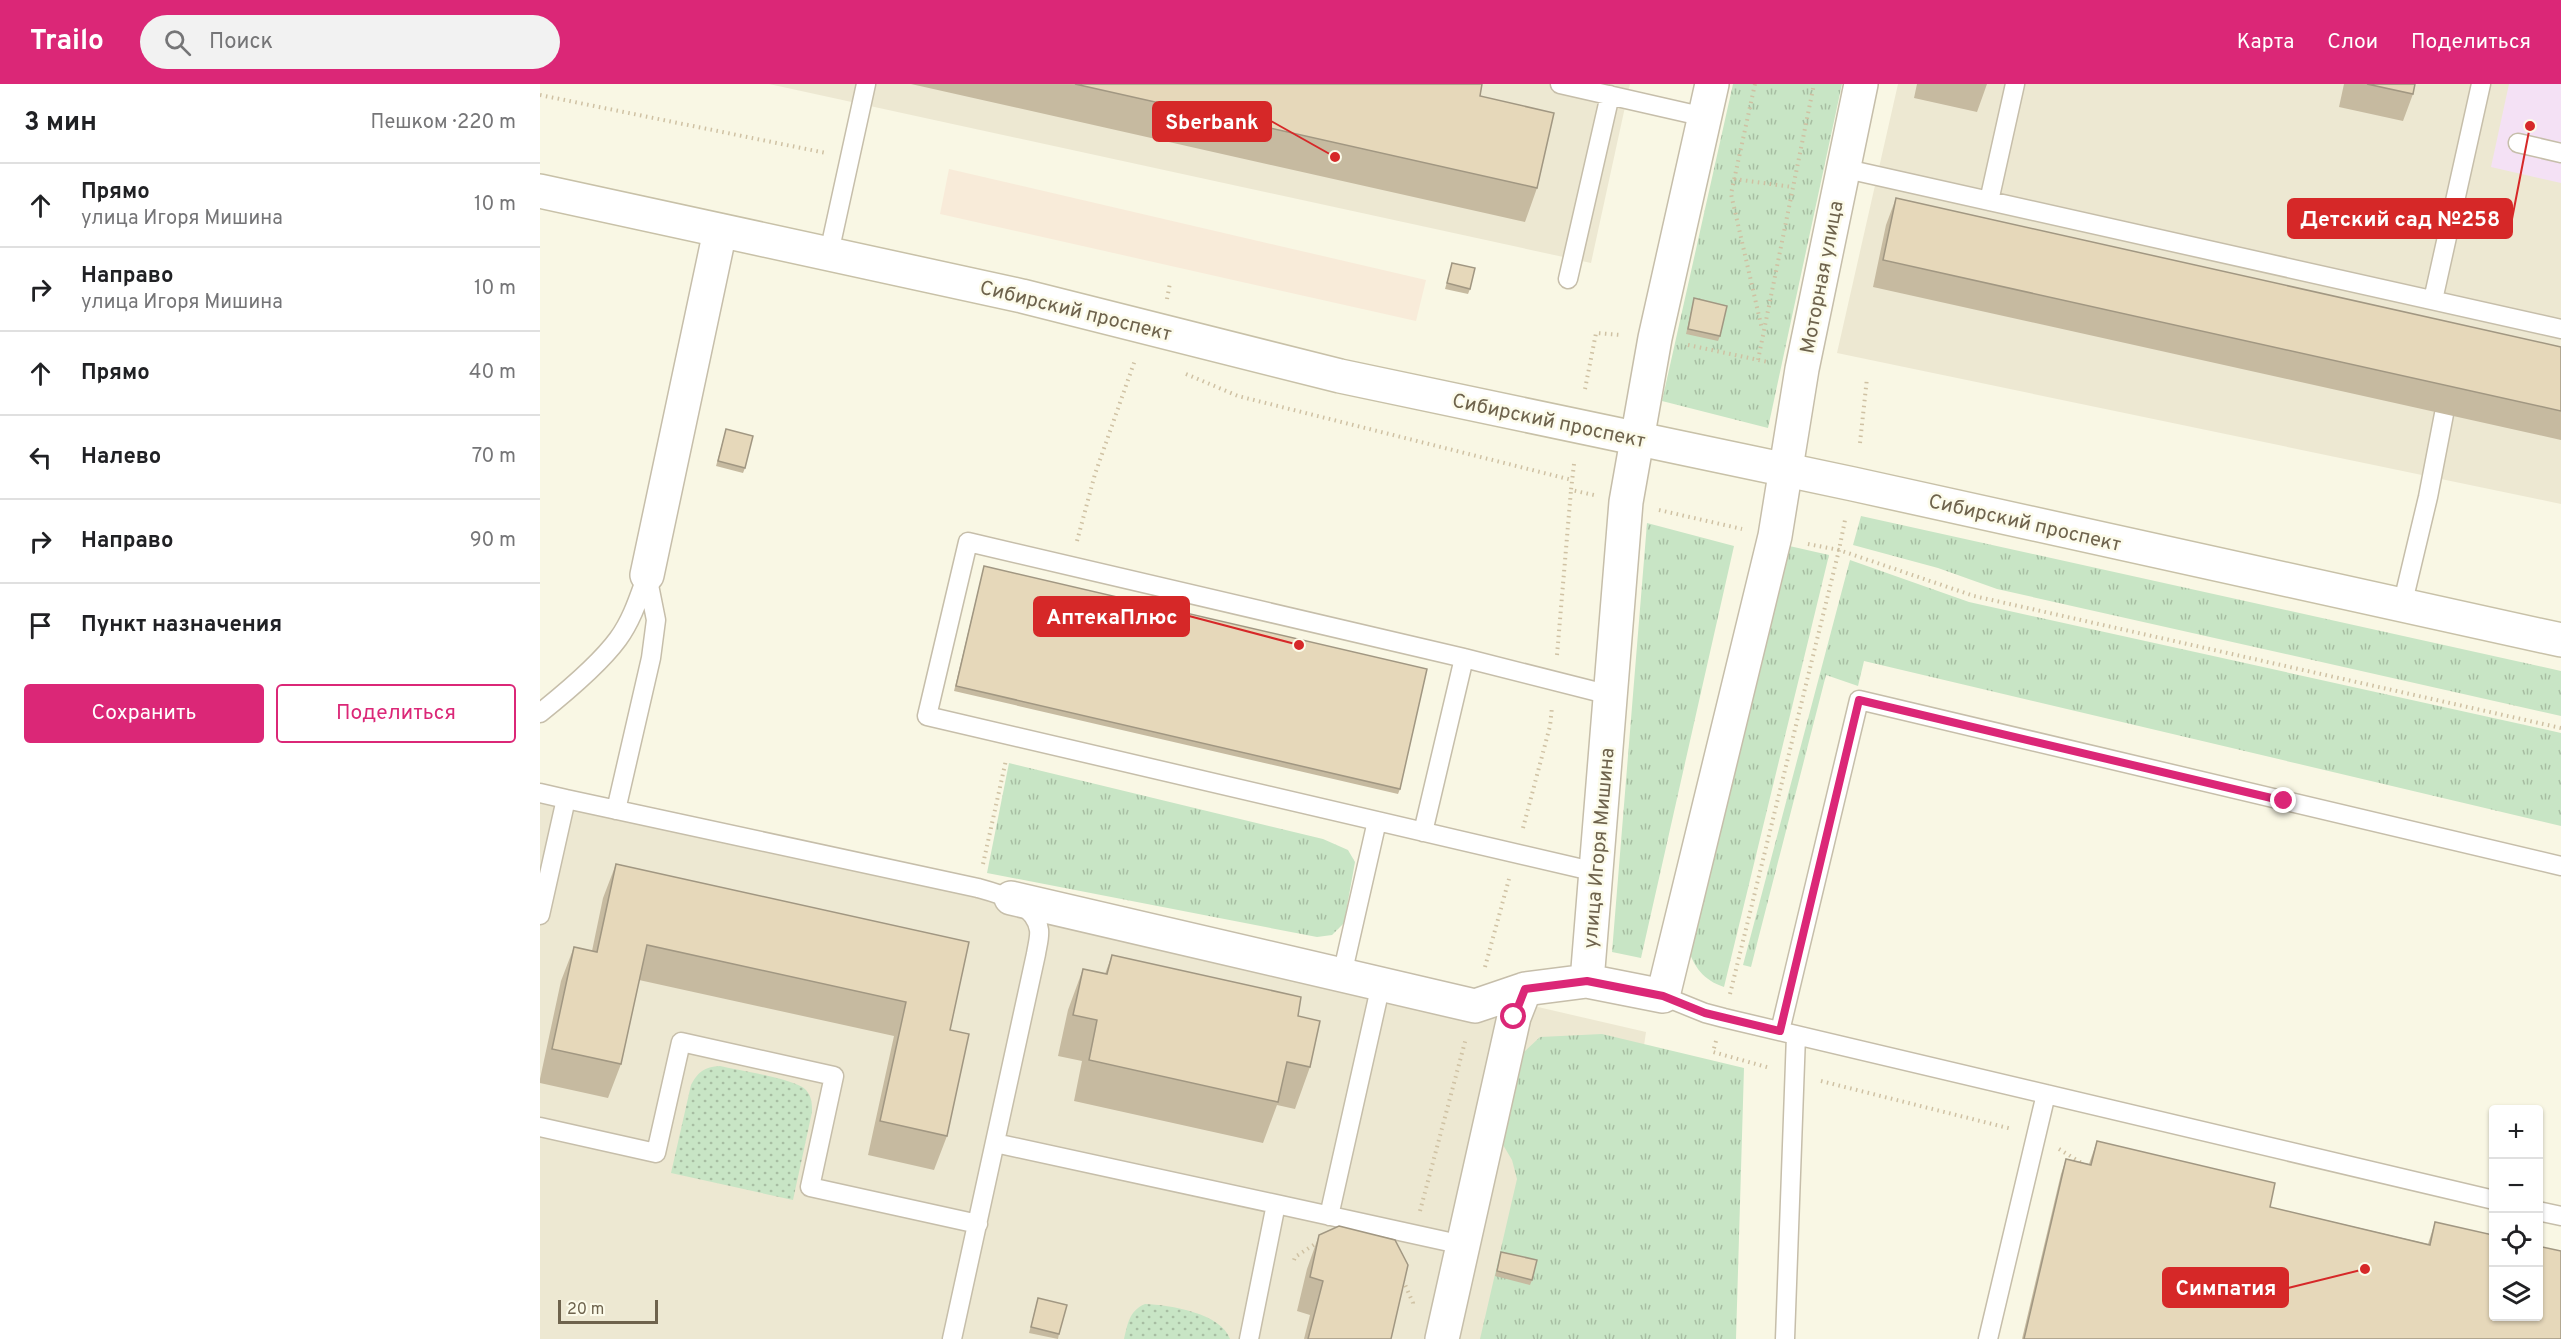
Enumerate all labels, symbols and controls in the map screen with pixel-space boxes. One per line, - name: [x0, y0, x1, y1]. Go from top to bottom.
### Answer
- search box: [140, 15, 560, 69]
- text: Trailo: [30, 24, 104, 60]
- icon: search: [161, 26, 194, 59]
- text: Поиск: [209, 29, 273, 56]
- text: Карта: [2237, 29, 2294, 56]
- text: Слои: [2327, 29, 2378, 56]
- text: Поделиться: [2411, 29, 2531, 56]
- callout: Sberbank: [1153, 102, 1271, 141]
- text: 3 мин: [24, 107, 97, 140]
- text: Пешком · 220 m: [371, 110, 516, 136]
- text: Sberbank: [1165, 110, 1259, 137]
- text: Прямо: [81, 179, 150, 206]
- icon: ahead: [24, 189, 57, 222]
- text: 10 m: [474, 192, 516, 218]
- street label: Моторная улица: [1795, 199, 1851, 356]
- callout: Детский сад №258: [2288, 199, 2512, 238]
- text: улица Игоря Мишина: [81, 206, 283, 232]
- text: Детский сад №258: [2300, 207, 2500, 234]
- text: Направо: [81, 263, 173, 290]
- icon: right: [24, 273, 57, 306]
- street label: Сибирский проспект: [977, 275, 1174, 348]
- text: 10 m: [474, 276, 516, 302]
- text: улица Игоря Мишина: [81, 290, 283, 316]
- icon: ahead: [24, 357, 57, 390]
- text: Прямо: [81, 360, 150, 387]
- text: 40 m: [469, 360, 516, 386]
- street label: Сибирский проспект: [1450, 389, 1648, 455]
- icon: left: [24, 441, 57, 474]
- text: Налево: [81, 444, 161, 471]
- text: 70 m: [472, 444, 516, 470]
- street label: Сибирский проспект: [1926, 489, 2123, 559]
- icon: right: [24, 525, 57, 558]
- text: Направо: [81, 528, 173, 555]
- text: 90 m: [470, 528, 516, 554]
- callout: АптекаПлюс: [1034, 597, 1189, 636]
- text: АптекаПлюс: [1046, 605, 1178, 632]
- icon: arrive: [24, 609, 57, 642]
- text: Пункт назначения: [81, 612, 282, 639]
- button: Сохранить: [24, 684, 264, 743]
- button: Поделиться: [276, 684, 516, 743]
- street label: улица Игоря Мишина: [1578, 747, 1622, 950]
- route end: [2270, 787, 2296, 813]
- route start: [1500, 1003, 1526, 1029]
- map controls: [2489, 1105, 2543, 1321]
- button: +: [2489, 1105, 2543, 1159]
- button: −: [2489, 1159, 2543, 1213]
- button: locate: [2489, 1213, 2543, 1267]
- button: layers: [2489, 1267, 2543, 1321]
- callout: Симпатия: [2163, 1268, 2288, 1307]
- text: Симпатия: [2176, 1276, 2276, 1303]
- scale bar: [558, 1297, 658, 1324]
- text: 20 m: [567, 1300, 604, 1320]

